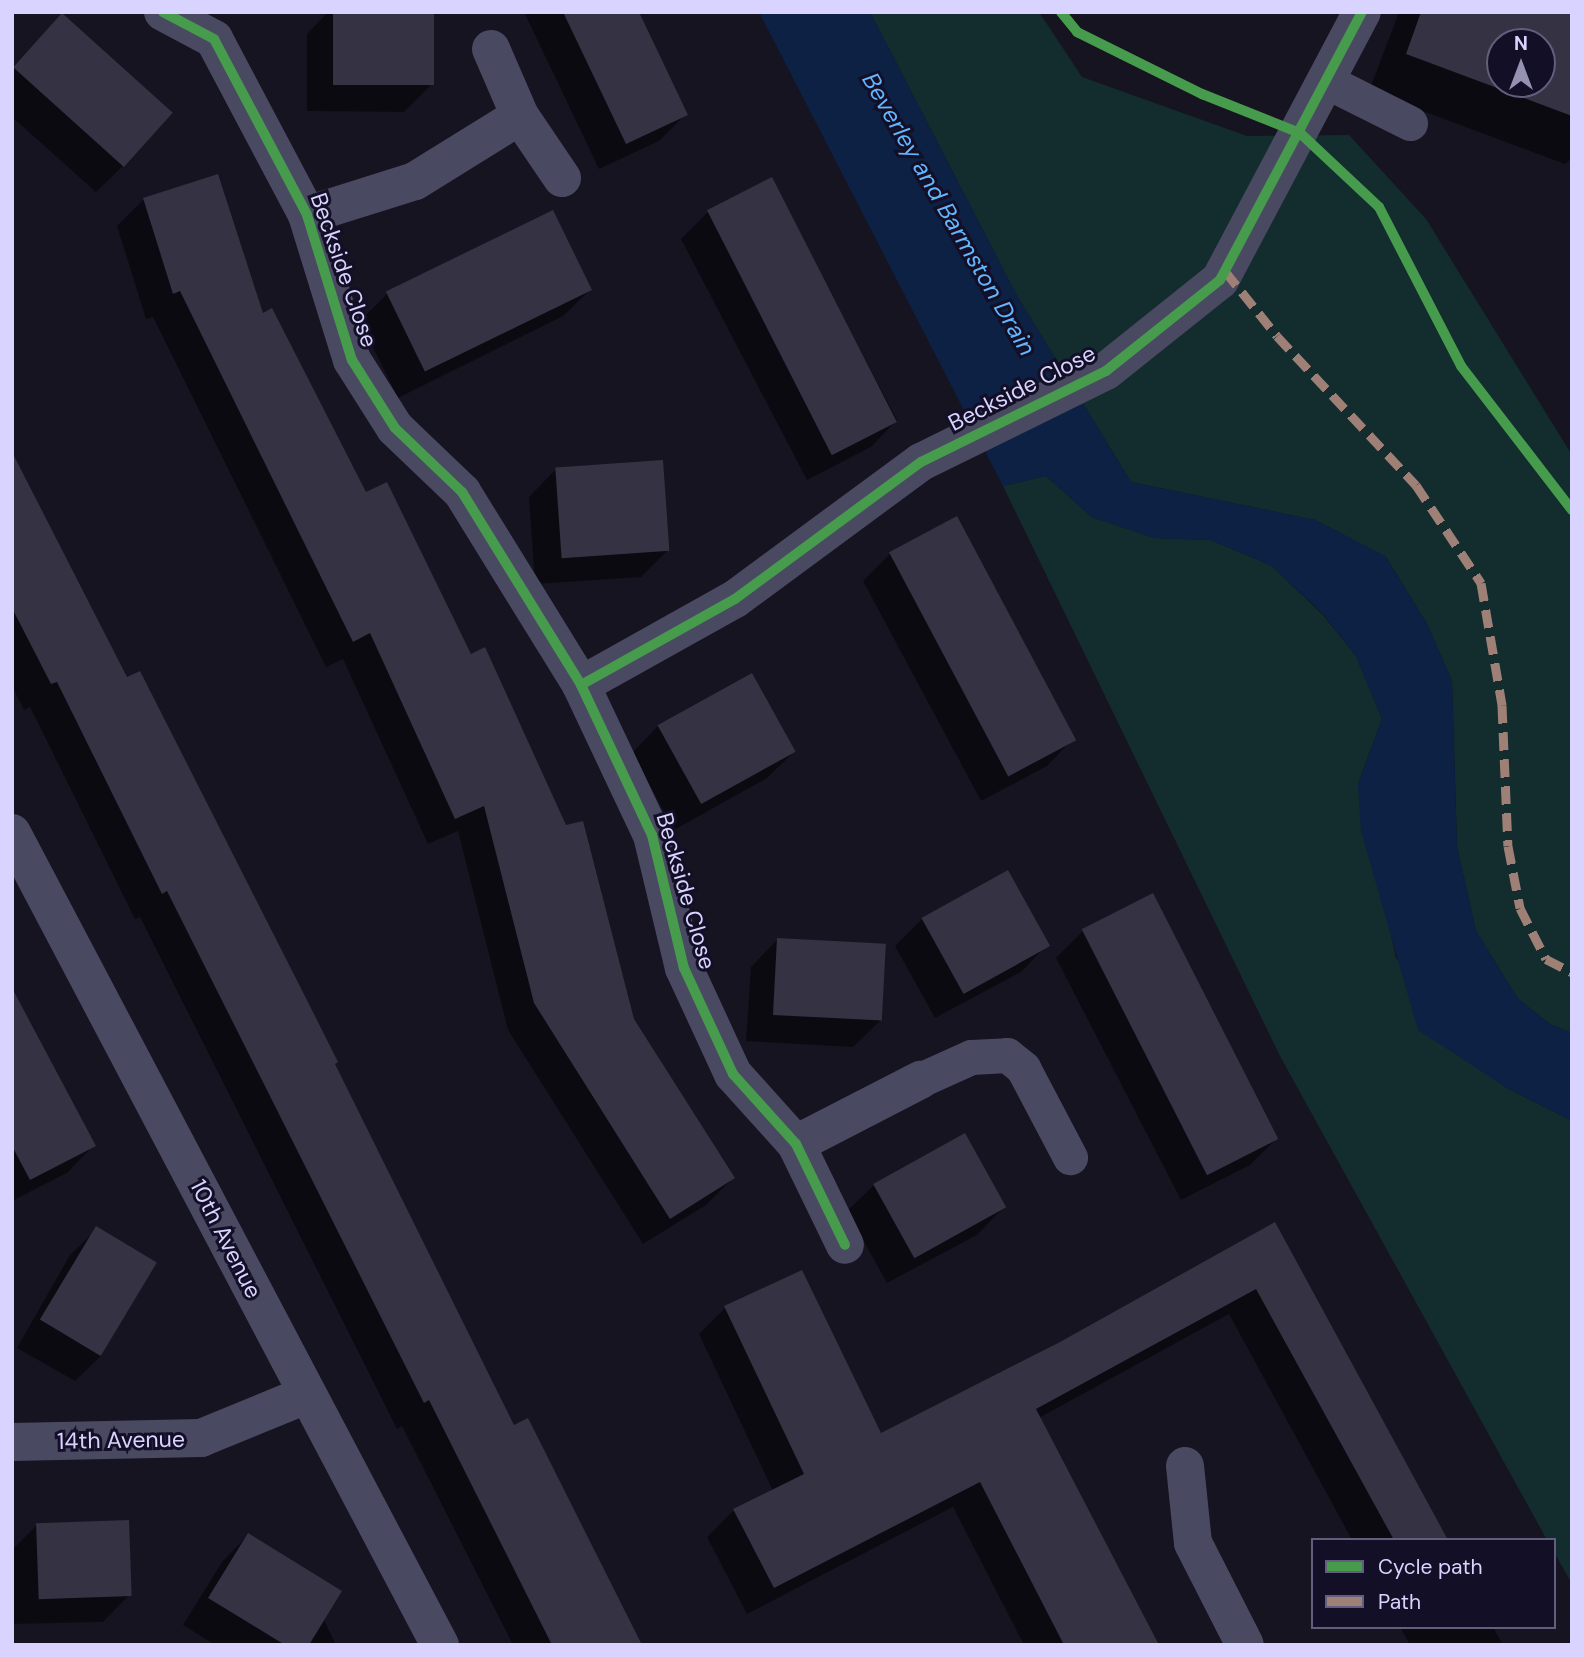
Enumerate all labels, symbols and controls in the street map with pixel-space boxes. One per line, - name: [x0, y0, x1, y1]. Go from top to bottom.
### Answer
- north arrow: [1486, 28, 1556, 98]
- text: N: [1514, 31, 1528, 56]
- water label: Beverley and Barmston Drain: [856, 67, 1042, 361]
- street label: Beckside Close: [305, 189, 383, 351]
- street label: Beckside Close: [944, 339, 1100, 437]
- street label: Beckside Close: [650, 810, 722, 972]
- street label: 10th Avenue: [184, 1175, 268, 1303]
- street label: 14th Avenue: [57, 1425, 185, 1455]
- legend: [1311, 1538, 1556, 1629]
- text: Cycle path: [1378, 1553, 1483, 1581]
- text: Path: [1378, 1588, 1421, 1616]

